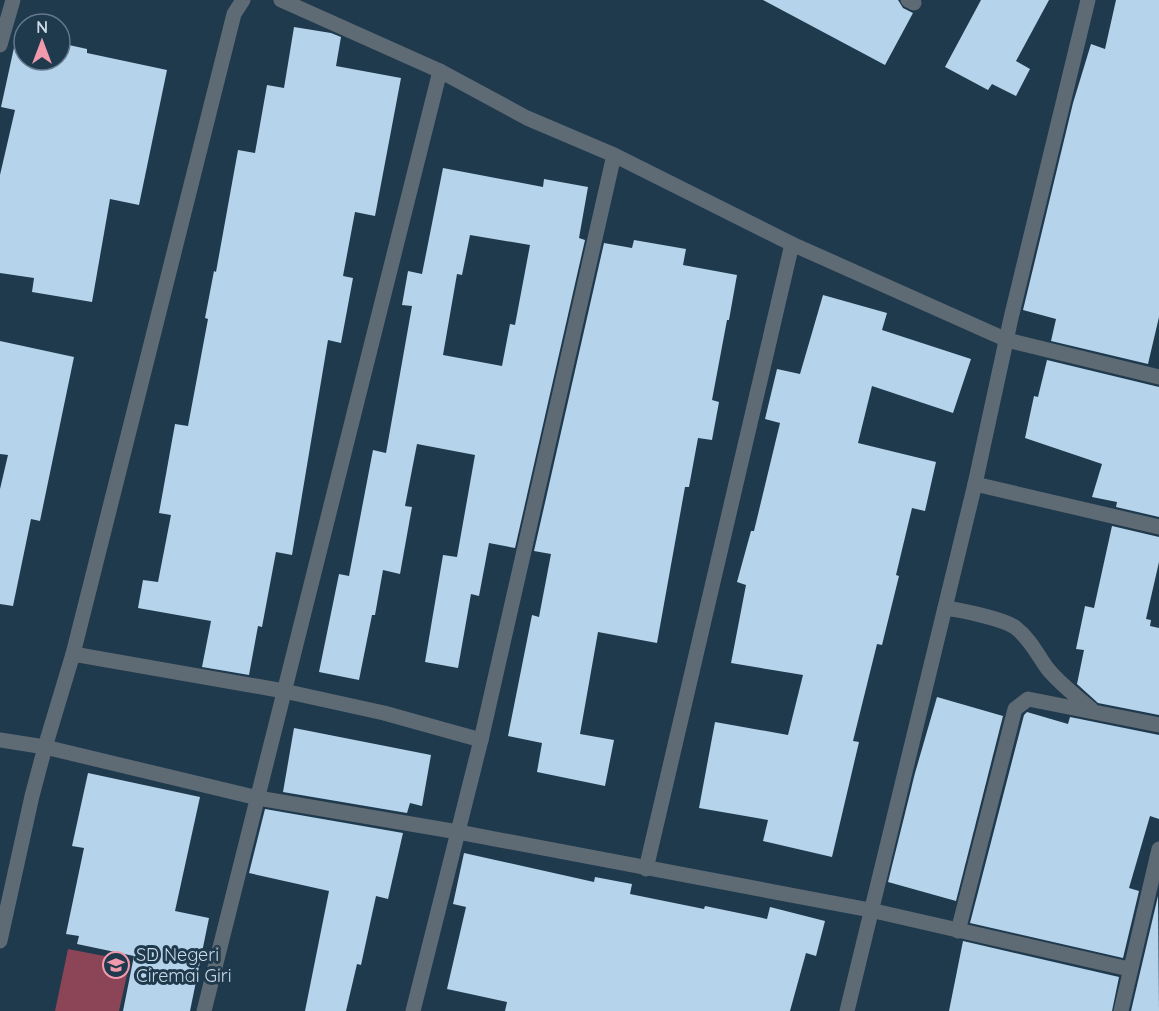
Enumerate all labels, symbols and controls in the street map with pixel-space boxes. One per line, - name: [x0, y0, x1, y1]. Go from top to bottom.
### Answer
- north arrow: [12, 12, 72, 72]
- text: N: [36, 17, 48, 37]
- place label: SD Negeri Ciremai Giri: [136, 943, 232, 987]
- school or university icon: SD Negeri Ciremai Giri: [101, 950, 131, 980]

